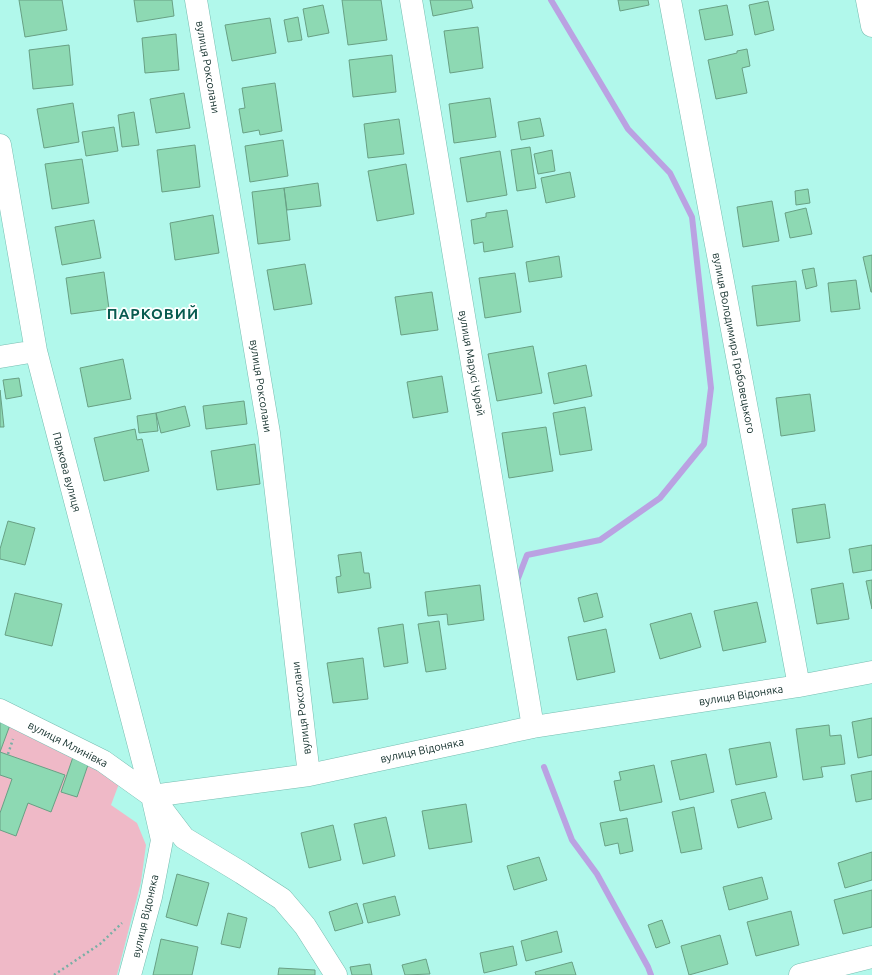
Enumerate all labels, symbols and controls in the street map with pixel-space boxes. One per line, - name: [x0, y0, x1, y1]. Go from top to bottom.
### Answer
- street label: вулиця Роксолани: [194, 20, 222, 114]
- street label: вулиця Володимира Грабовецького: [711, 252, 757, 434]
- district label: ПАРКОВИЙ: [107, 304, 199, 322]
- street label: вулиця Марусі Чурай: [457, 309, 487, 417]
- street label: вулиця Роксолани: [248, 339, 274, 433]
- street label: Паркова вулиця: [51, 431, 83, 513]
- street label: вулиця Роксолани: [289, 661, 313, 755]
- street label: вулиця Відоняка: [698, 682, 784, 708]
- street label: вулиця Млинівка: [26, 719, 110, 769]
- street label: вулиця Відоняка: [379, 735, 465, 765]
- street label: вулиця Відоняка: [130, 873, 160, 959]

